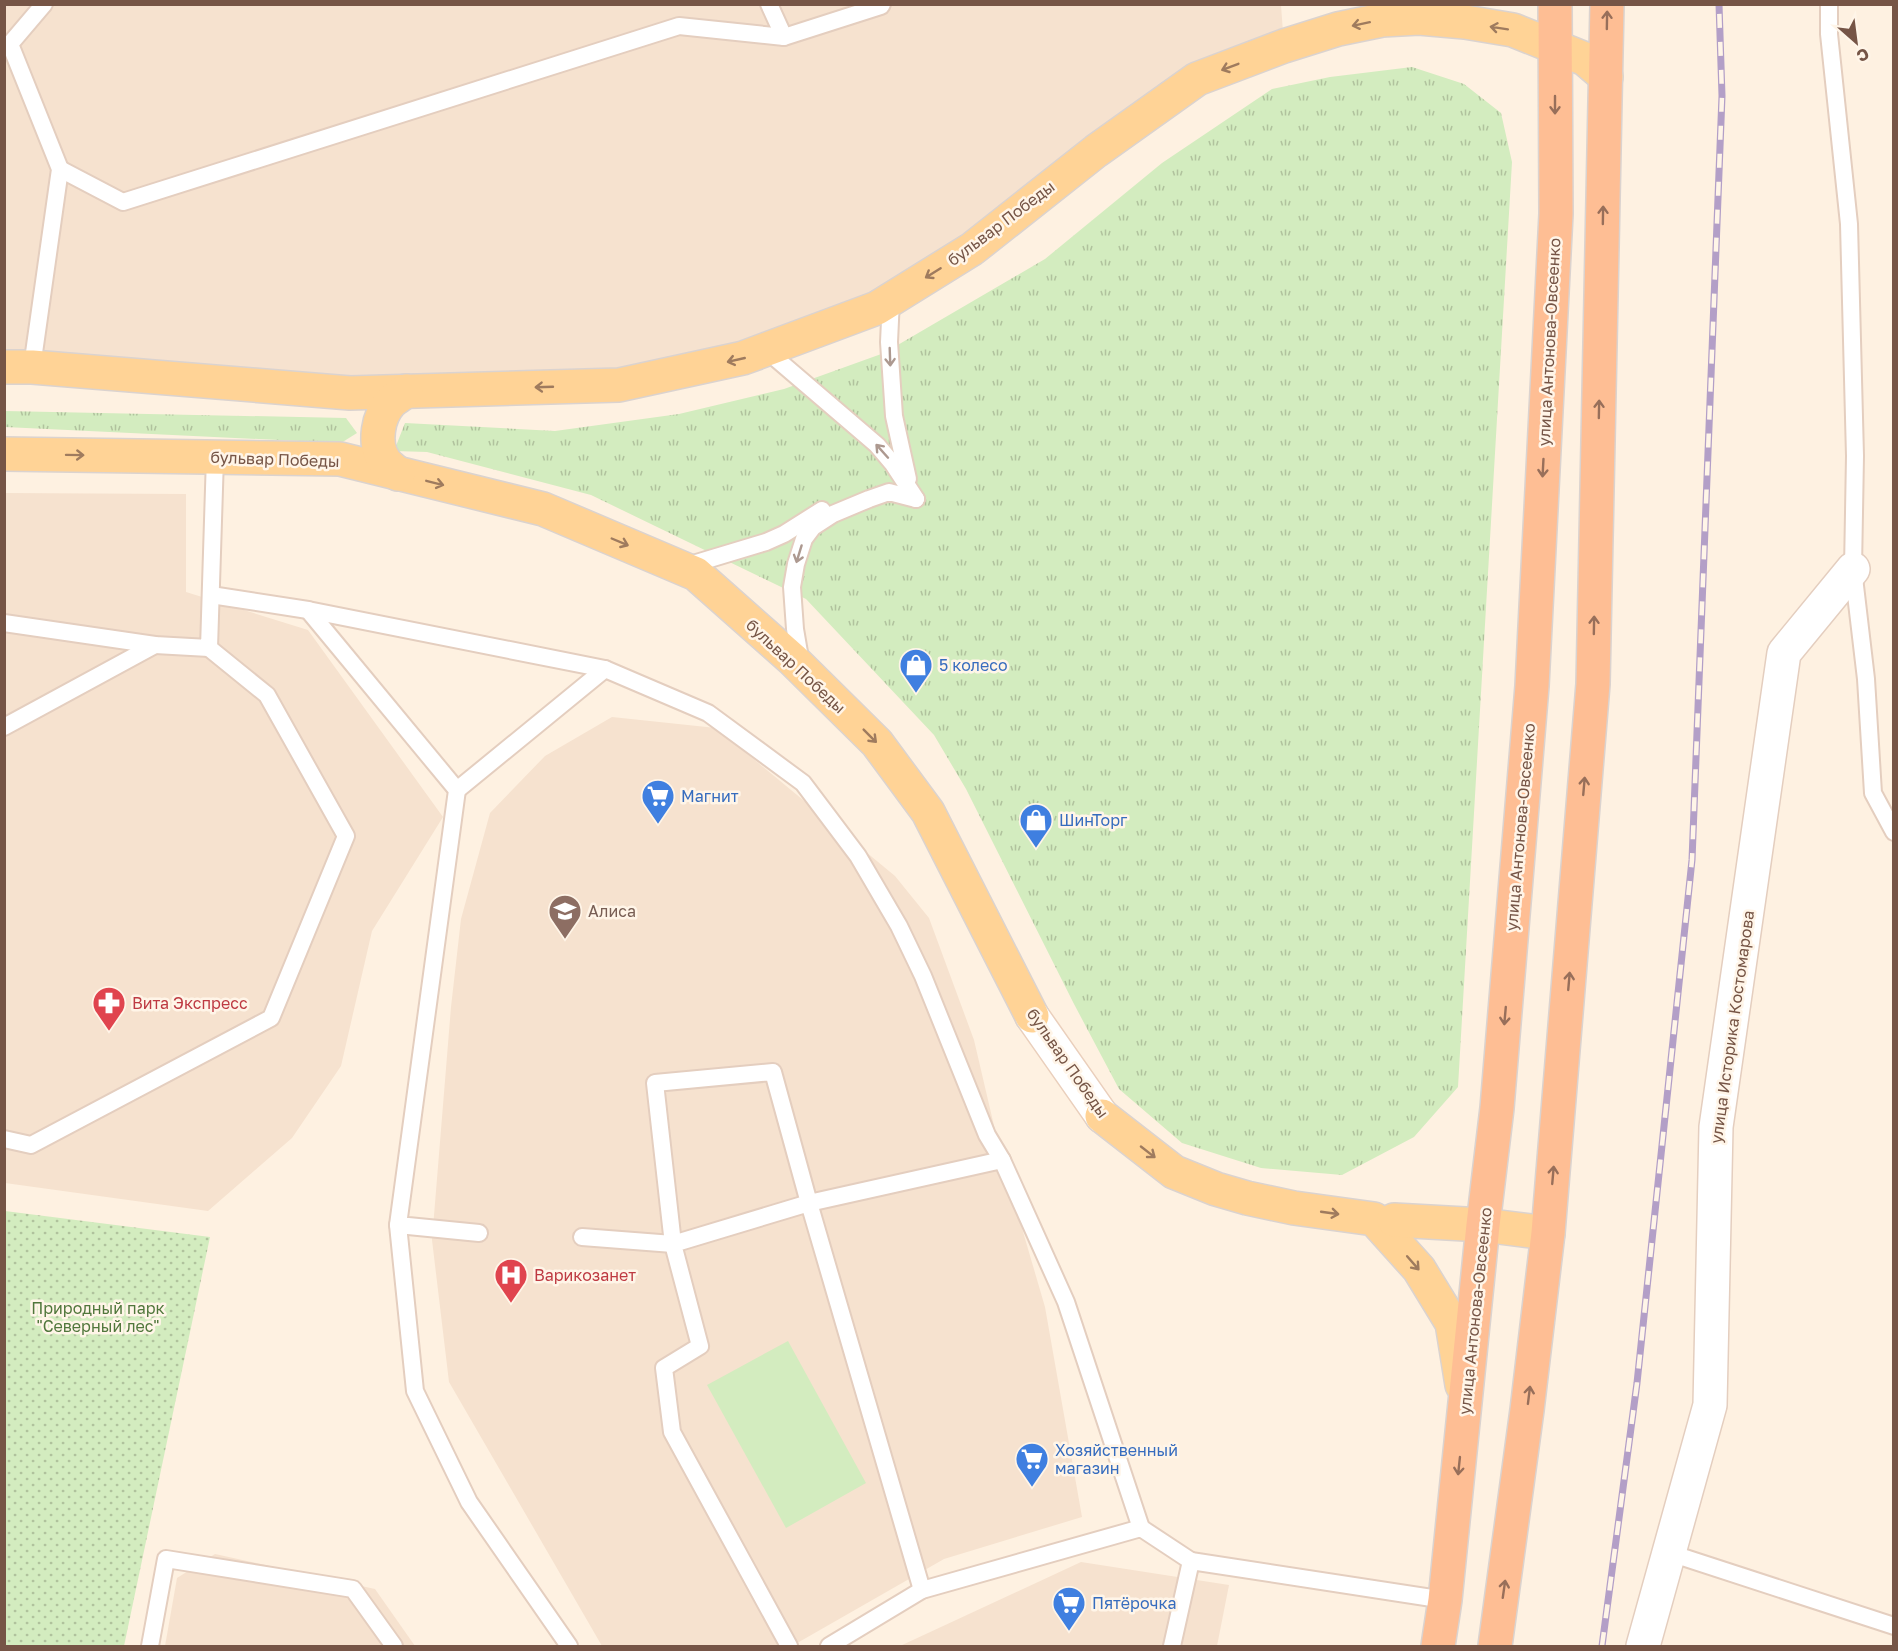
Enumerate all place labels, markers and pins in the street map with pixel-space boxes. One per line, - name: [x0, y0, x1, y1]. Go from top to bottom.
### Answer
- shop icon: 5 колесо: [898, 647, 934, 694]
- place label: 5 колесо: [939, 655, 1008, 675]
- supermarket icon: Магнит: [640, 778, 676, 825]
- place label: Магнит: [681, 786, 739, 806]
- shop icon: ШинТорг: [1018, 802, 1054, 849]
- place label: ШинТорг: [1059, 810, 1128, 830]
- school or university icon: Алиса: [547, 893, 583, 940]
- place label: Алиса: [588, 901, 636, 921]
- pharmacy icon: Вита Экспресс: [91, 985, 127, 1032]
- place label: Вита Экспресс: [132, 993, 248, 1013]
- hospital icon: Варикозанет: [493, 1257, 529, 1304]
- place label: Варикозанет: [534, 1265, 636, 1285]
- place label: Хозяйственный магазин: [1055, 1440, 1178, 1478]
- supermarket icon: Хозяйственный магазин: [1014, 1441, 1050, 1488]
- supermarket icon: Пятёрочка: [1051, 1585, 1087, 1632]
- place label: Пятёрочка: [1092, 1593, 1176, 1613]

